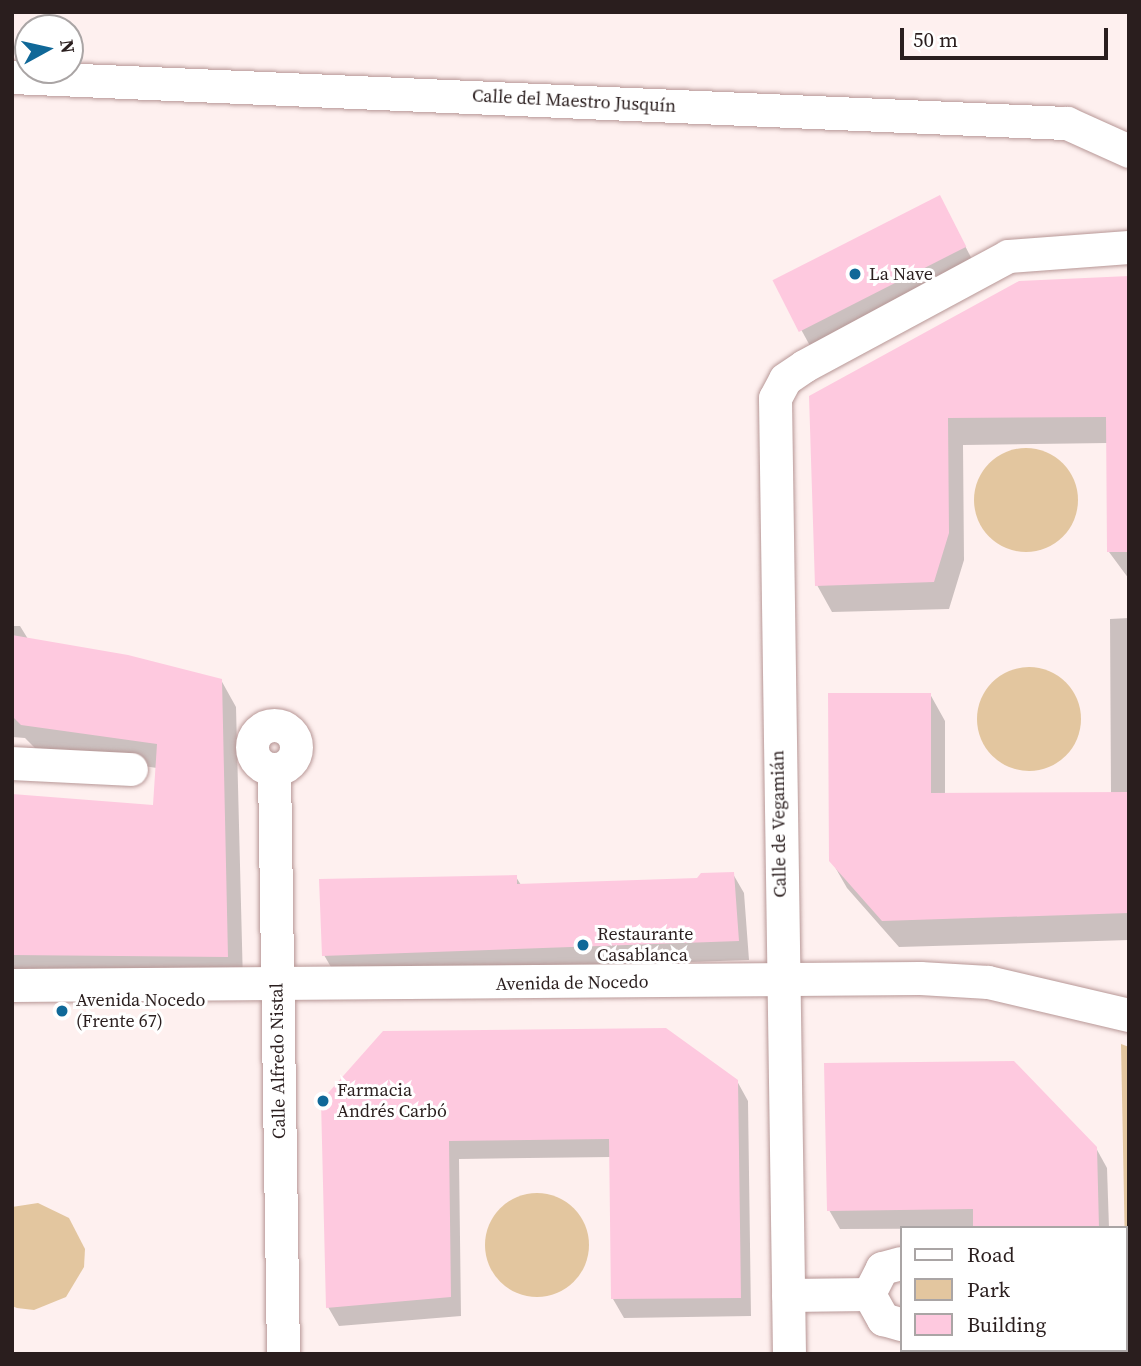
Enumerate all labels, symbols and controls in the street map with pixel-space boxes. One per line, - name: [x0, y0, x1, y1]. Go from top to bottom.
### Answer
- north arrow: [14, 14, 84, 84]
- scale bar: [903, 14, 1111, 58]
- text: 50 m: [913, 25, 958, 54]
- text: N: [54, 38, 82, 55]
- street label: Calle del Maestro Jusquín: [472, 85, 676, 117]
- place label: La Nave: [869, 263, 933, 285]
- marker: La Nave: [847, 266, 863, 282]
- street label: Calle de Vegamián: [767, 750, 791, 898]
- place label: Restaurante Casablanca: [597, 924, 693, 967]
- marker: Restaurante Casablanca: [575, 937, 591, 953]
- street label: Avenida de Nocedo: [495, 971, 649, 995]
- street label: Calle Alfredo Nistal: [266, 983, 290, 1139]
- place label: Avenida Nocedo (Frente 67): [76, 990, 205, 1032]
- marker: Avenida Nocedo (Frente 67): [54, 1003, 70, 1019]
- place label: Farmacia Andrés Carbó: [337, 1080, 447, 1122]
- marker: Farmacia Andrés Carbó: [315, 1093, 331, 1109]
- legend: [900, 1226, 1127, 1352]
- text: Road: [967, 1240, 1015, 1269]
- text: Park: [967, 1275, 1010, 1304]
- text: Building: [967, 1310, 1046, 1339]

